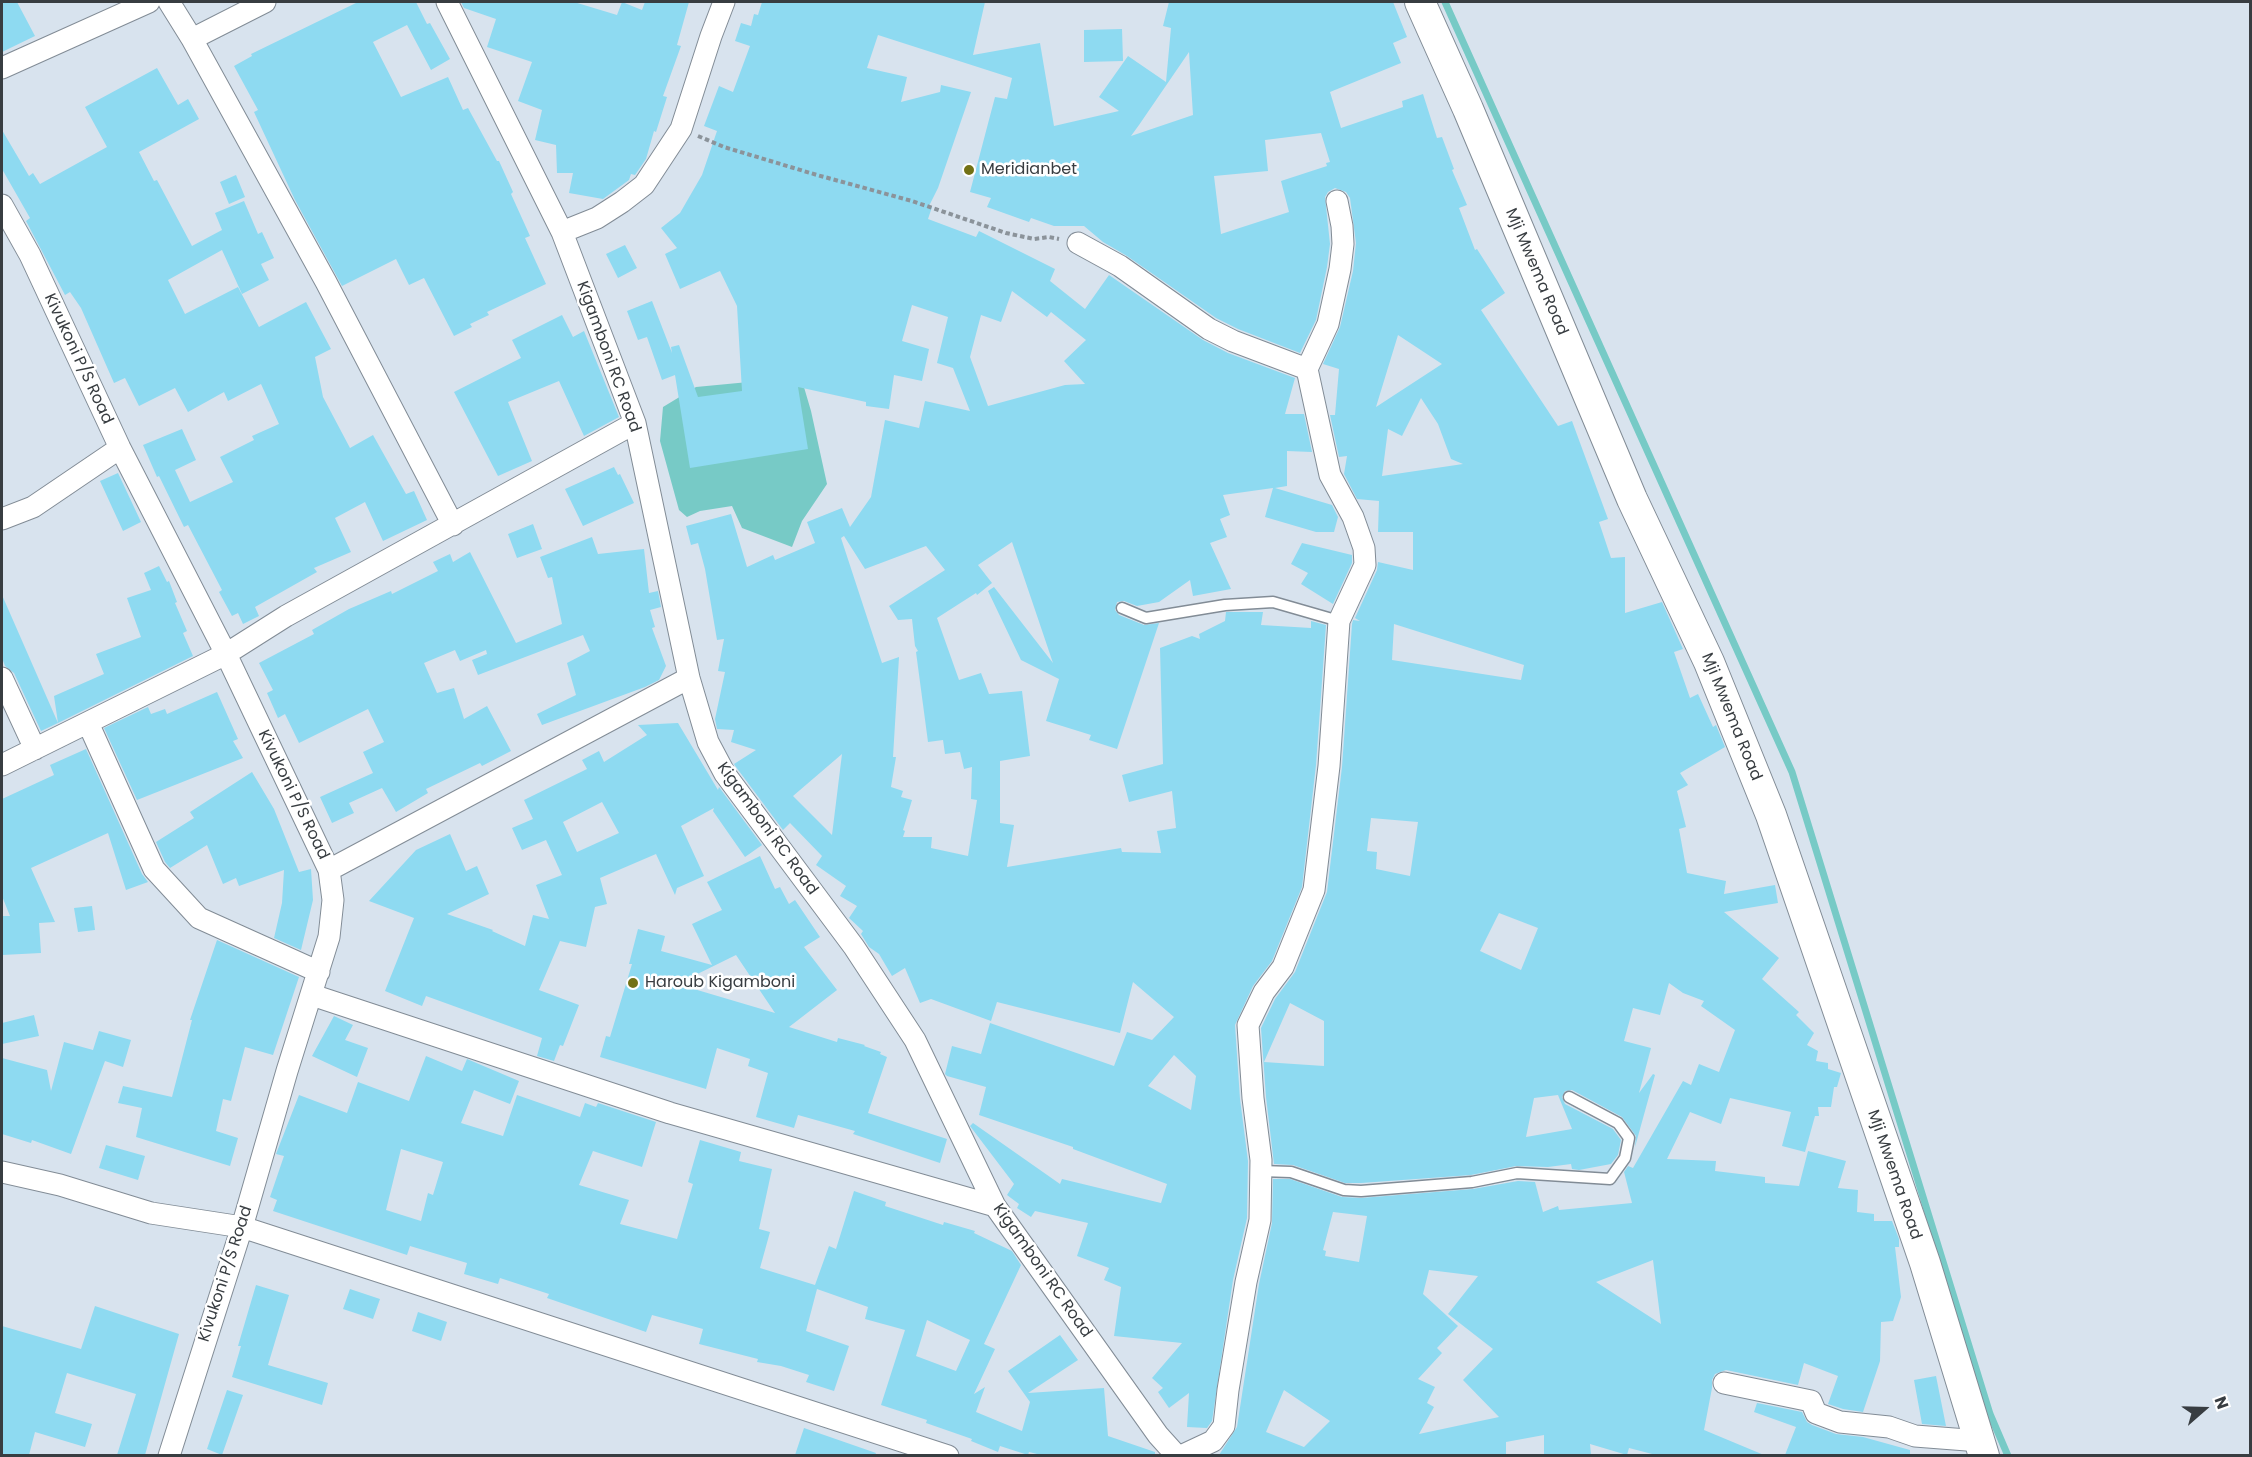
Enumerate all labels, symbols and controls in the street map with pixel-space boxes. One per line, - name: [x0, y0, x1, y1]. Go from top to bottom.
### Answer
- place label: Meridianbet: [981, 160, 1077, 180]
- marker: Meridianbet: [962, 163, 976, 177]
- street label: Mji Mwema Road: [1501, 206, 1571, 338]
- street label: Kigamboni RC Road: [572, 279, 644, 435]
- street label: Kivukoni P/S Road: [39, 291, 117, 427]
- street label: Mji Mwema Road: [1697, 650, 1765, 784]
- street label: Kivukoni P/S Road: [253, 727, 333, 863]
- street label: Kigamboni RC Road: [712, 759, 822, 899]
- place label: Haroub Kigamboni: [645, 973, 795, 993]
- marker: Haroub Kigamboni: [626, 976, 640, 990]
- street label: Mji Mwema Road: [1863, 1108, 1925, 1242]
- street label: Kigamboni RC Road: [989, 1200, 1095, 1342]
- street label: Kivukoni P/S Road: [195, 1204, 257, 1344]
- north arrow: [2174, 1379, 2234, 1439]
- text: N: [2209, 1393, 2234, 1412]

